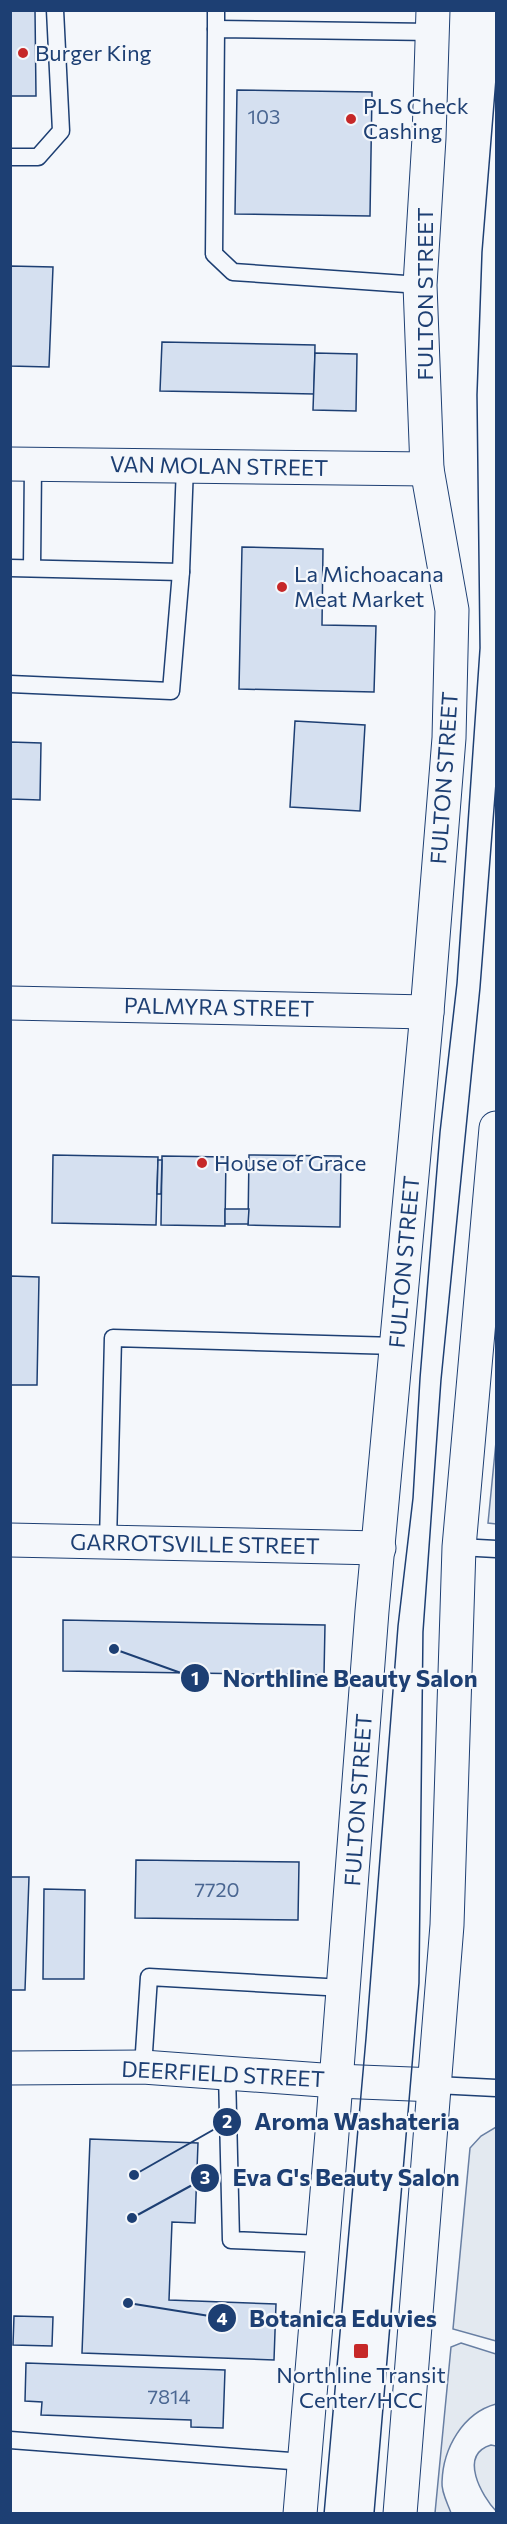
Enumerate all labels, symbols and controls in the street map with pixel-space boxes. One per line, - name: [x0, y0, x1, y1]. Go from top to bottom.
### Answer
- place label: Burger King: [35, 39, 152, 66]
- marker: Burger King: [16, 46, 30, 60]
- place label: PLS Check Cashing: [363, 92, 469, 144]
- house number: 103: [248, 104, 280, 128]
- marker: PLS Check Cashing: [344, 112, 358, 126]
- street label: FULTON STREET: [411, 207, 438, 381]
- street label: VAN MOLAN STREET: [110, 450, 328, 481]
- place label: La Michoacana Meat Market: [294, 560, 444, 612]
- marker: La Michoacana Meat Market: [275, 580, 289, 594]
- street label: FULTON STREET: [424, 691, 463, 865]
- street label: PALMYRA STREET: [124, 991, 314, 1022]
- place label: House of Grace: [214, 1149, 366, 1176]
- marker: House of Grace: [195, 1156, 209, 1170]
- street label: FULTON STREET: [383, 1175, 424, 1349]
- street label: GARROTSVILLE STREET: [70, 1528, 320, 1559]
- callout: Northline Beauty Salon: [180, 1657, 489, 1699]
- text: Northline Beauty Salon: [222, 1663, 478, 1692]
- text: 1: [191, 1667, 199, 1689]
- street label: FULTON STREET: [338, 1713, 377, 1887]
- house number: 7720: [194, 1877, 240, 1901]
- street label: DEERFIELD STREET: [121, 2055, 325, 2092]
- callout: Aroma Washateria: [212, 2101, 472, 2143]
- text: Aroma Washateria: [254, 2106, 460, 2135]
- text: 2: [222, 2110, 232, 2132]
- callout: Eva G's Beauty Salon: [190, 2157, 471, 2199]
- text: Eva G's Beauty Salon: [232, 2162, 460, 2191]
- text: 3: [200, 2166, 210, 2188]
- callout: Botanica Eduvies: [207, 2297, 449, 2339]
- text: Botanica Eduvies: [249, 2303, 437, 2332]
- text: 4: [216, 2307, 228, 2329]
- marker: Northline Transit Center/HCC: [352, 2342, 370, 2360]
- place label: Northline Transit Center/HCC: [276, 2361, 446, 2413]
- house number: 7814: [147, 2384, 191, 2408]

